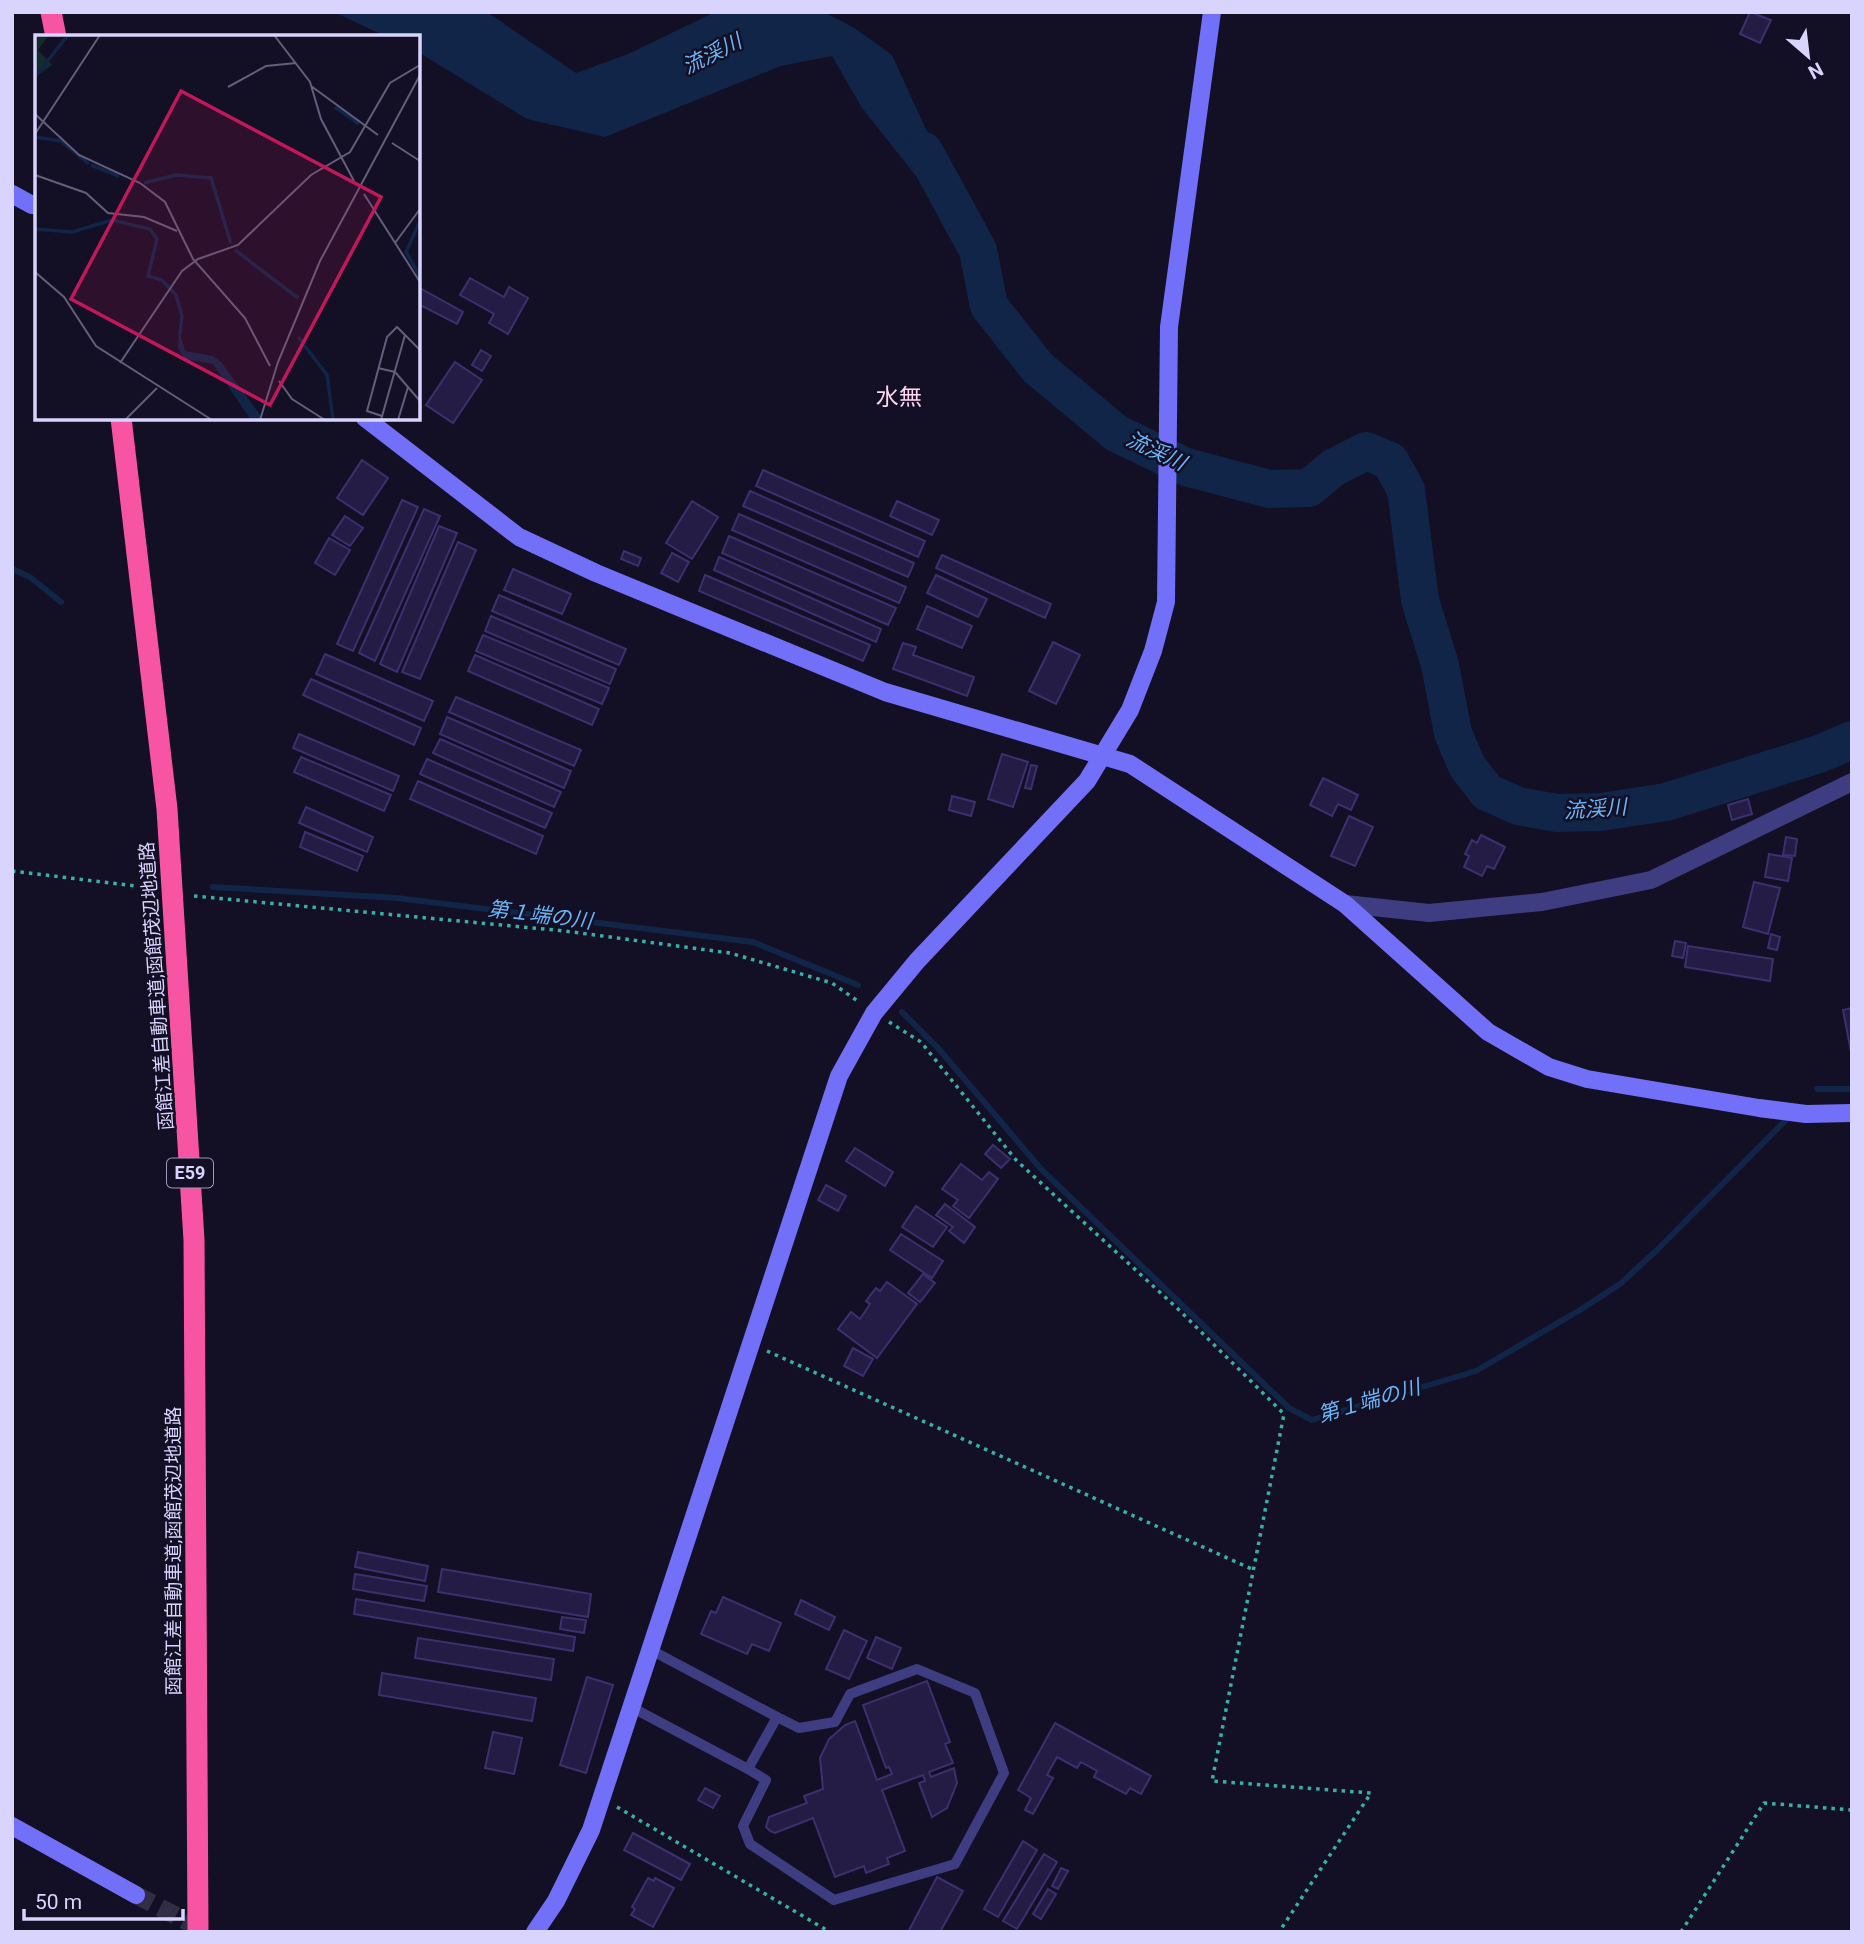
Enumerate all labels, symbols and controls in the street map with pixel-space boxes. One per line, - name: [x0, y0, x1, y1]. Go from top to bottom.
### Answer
- north arrow: [1773, 21, 1843, 91]
- water label: 流渓川: [678, 28, 747, 79]
- inset map: [35, 35, 420, 420]
- text: N: [1804, 57, 1827, 84]
- district label: 水無: [876, 384, 922, 411]
- water label: 流渓川: [1122, 427, 1191, 476]
- water label: 流渓川: [1563, 795, 1629, 823]
- street label: 函館江差自動車道;函館茂辺地道路: [135, 841, 178, 1131]
- water label: 第１端の川: [486, 897, 596, 934]
- road number: E59: [167, 1158, 213, 1188]
- water label: 第１端の川: [1315, 1374, 1425, 1427]
- street label: 函館江差自動車道;函館茂辺地道路: [162, 1406, 185, 1696]
- scale bar: [24, 1878, 184, 1922]
- text: 50 m: [35, 1890, 82, 1914]

